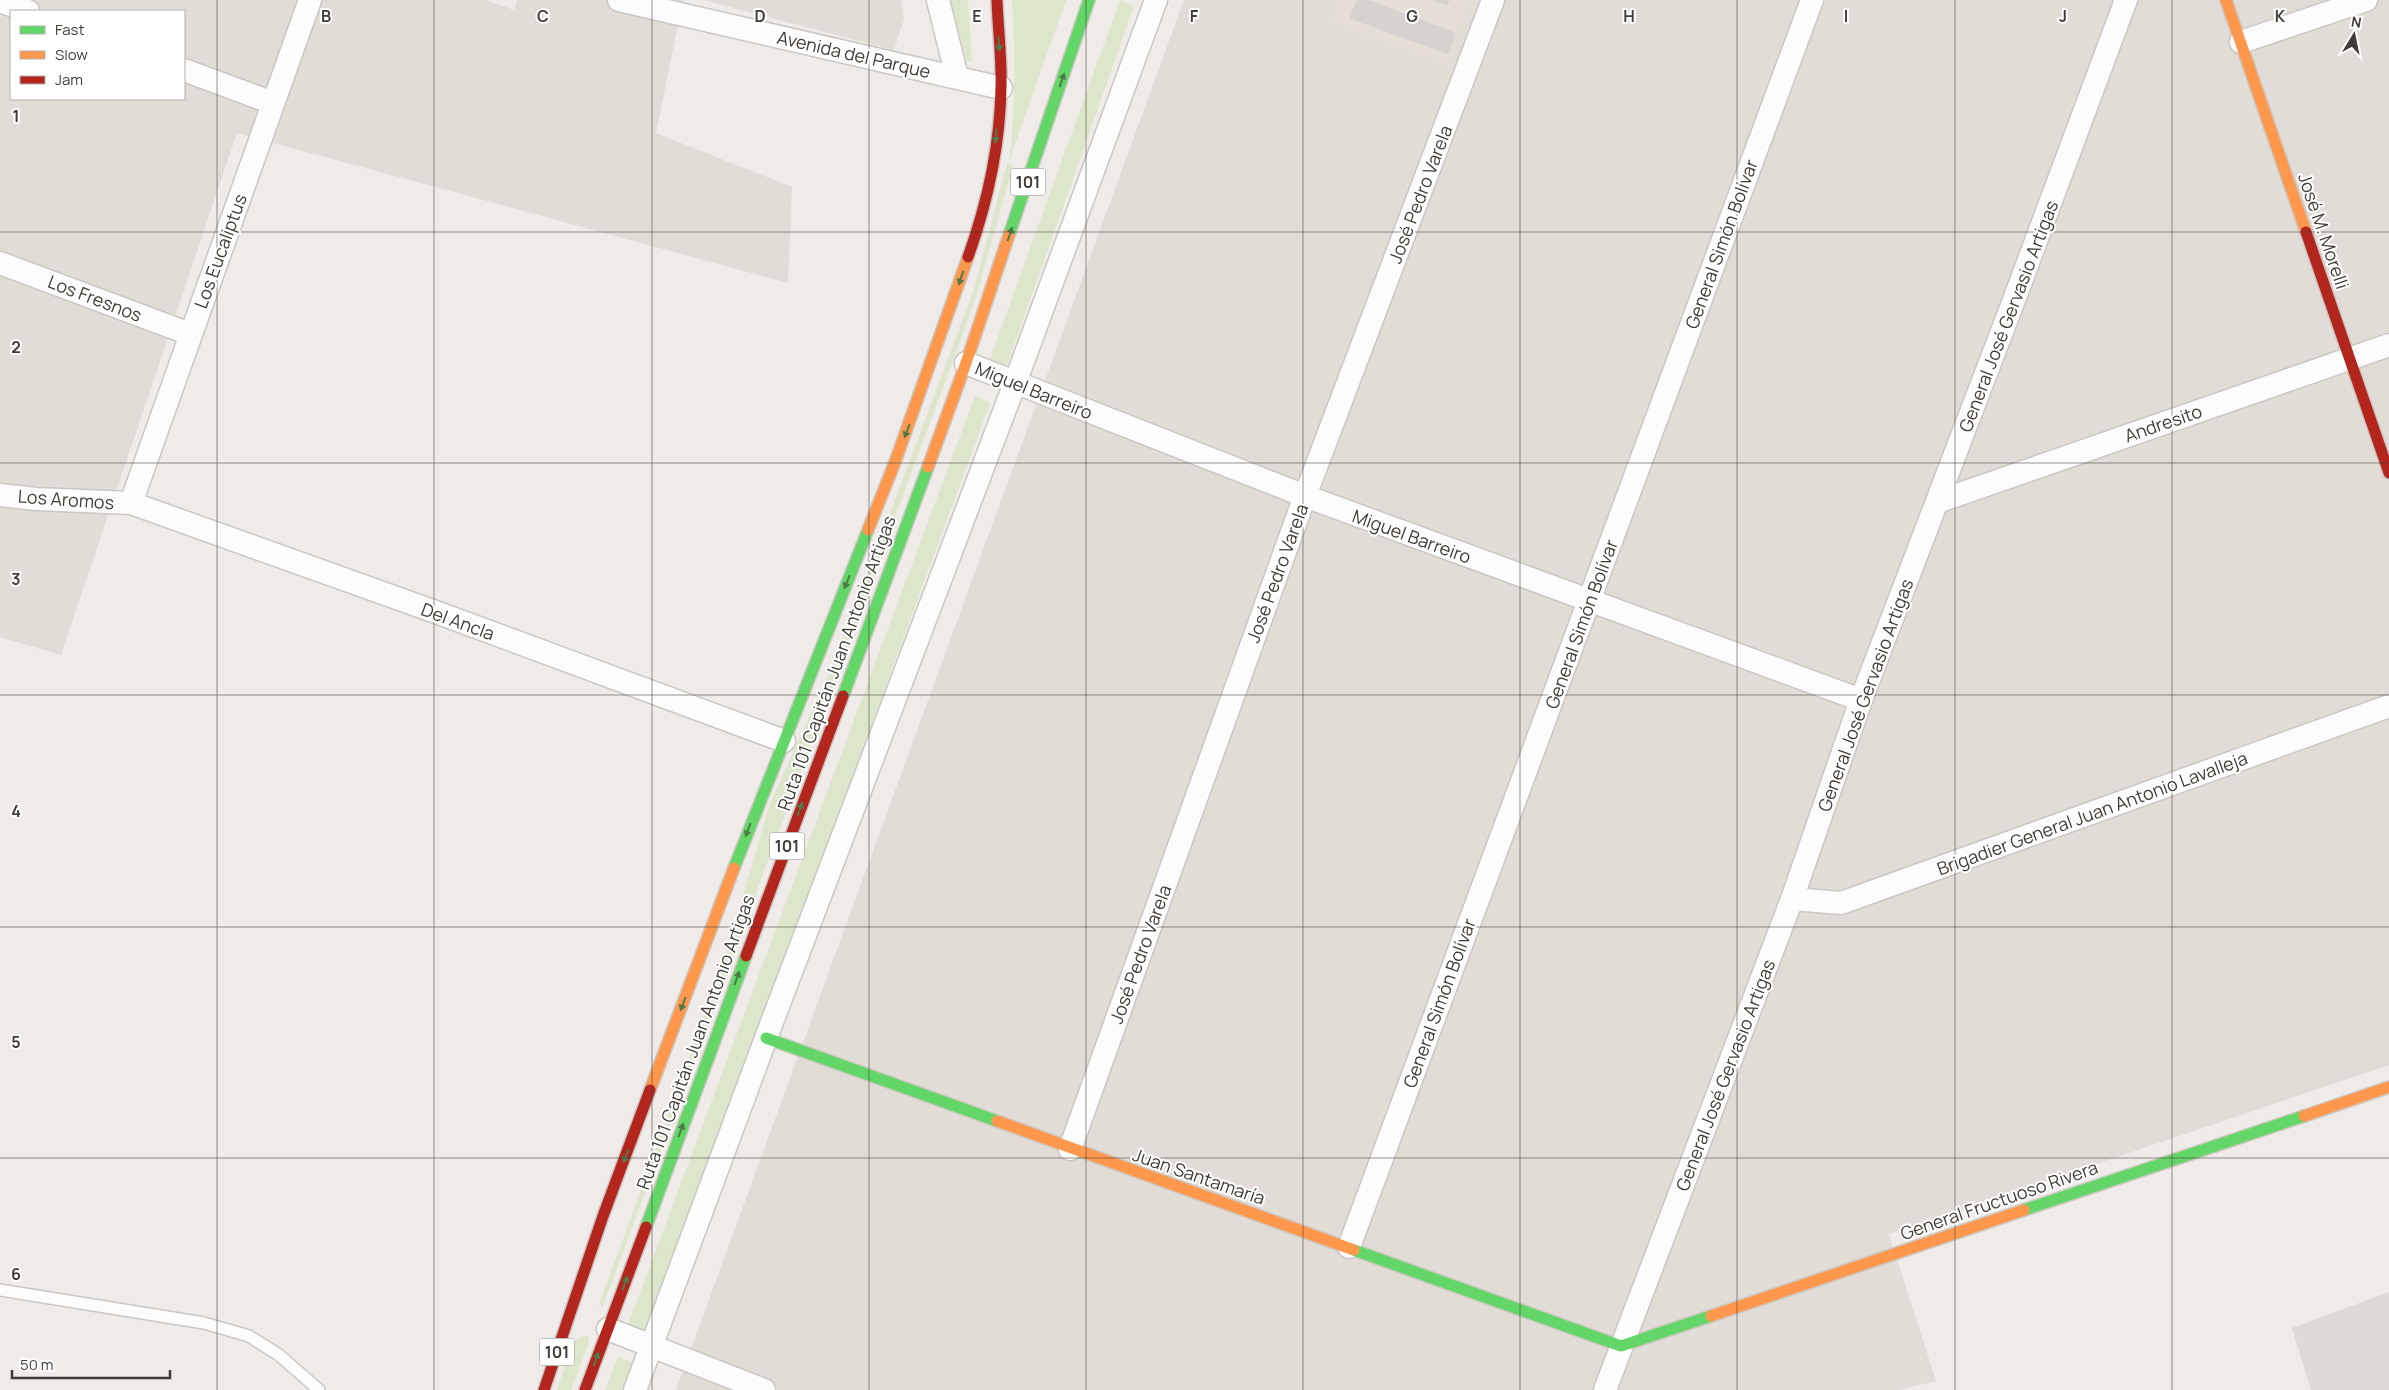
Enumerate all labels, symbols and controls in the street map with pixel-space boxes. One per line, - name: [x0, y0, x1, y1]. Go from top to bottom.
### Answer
- text: B: [321, 5, 331, 27]
- text: C: [537, 5, 549, 27]
- text: D: [754, 5, 766, 27]
- text: E: [972, 5, 982, 27]
- text: F: [1190, 5, 1199, 27]
- text: G: [1406, 5, 1418, 27]
- text: H: [1623, 5, 1635, 27]
- text: I: [1844, 5, 1848, 27]
- text: J: [2059, 5, 2067, 27]
- text: K: [2275, 5, 2286, 27]
- legend: [10, 10, 185, 100]
- north arrow: [2329, 10, 2379, 60]
- text: N: [2350, 11, 2363, 32]
- text: Fast: [55, 19, 84, 40]
- street label: Avenida del Parque: [775, 25, 933, 83]
- one-way arrow: [995, 36, 1003, 52]
- text: Slow: [55, 44, 88, 65]
- text: Jam: [55, 69, 83, 90]
- one-way arrow: [1058, 72, 1066, 87]
- text: 1: [12, 105, 20, 127]
- street label: José Pedro Varela: [1383, 121, 1457, 267]
- one-way arrow: [992, 129, 1000, 145]
- street label: General Simón Bolívar: [1679, 155, 1763, 332]
- road number: 101: [1010, 168, 1046, 196]
- street label: José M. Morelli: [2293, 170, 2355, 292]
- street label: Los Eucaliptus: [188, 190, 252, 312]
- street label: General José Gervasio Artigas: [1953, 197, 2063, 435]
- one-way arrow: [1006, 226, 1014, 241]
- street label: Los Fresnos: [45, 269, 145, 327]
- one-way arrow: [957, 270, 964, 285]
- text: 2: [11, 336, 21, 358]
- street label: Miguel Barreiro: [972, 356, 1096, 424]
- street label: Andresito: [2121, 399, 2205, 447]
- one-way arrow: [902, 424, 910, 438]
- street label: Los Aromos: [17, 484, 115, 514]
- street label: José Pedro Varela: [1241, 500, 1313, 646]
- street label: Miguel Barreiro: [1349, 503, 1475, 569]
- street label: Ruta 101 Capitán Juan Antonio Artigas: [771, 512, 901, 814]
- street label: General Simón Bolívar: [1539, 535, 1623, 712]
- text: 3: [11, 568, 21, 590]
- one-way arrow: [843, 575, 851, 589]
- street label: General José Gervasio Artigas: [1812, 575, 1918, 815]
- street label: Del Ancla: [418, 597, 498, 645]
- street label: Brigadier General Juan Antonio Lavalleja: [1933, 745, 2251, 881]
- text: 4: [11, 800, 21, 822]
- one-way arrow: [797, 802, 804, 817]
- one-way arrow: [744, 823, 751, 838]
- road number: 101: [770, 832, 804, 859]
- street label: José Pedro Varela: [1104, 881, 1176, 1027]
- street label: Ruta 101 Capitán Juan Antonio Artigas: [630, 891, 760, 1193]
- street label: General Simón Bolívar: [1397, 914, 1481, 1091]
- street label: General José Gervasio Artigas: [1670, 956, 1780, 1194]
- one-way arrow: [733, 970, 741, 985]
- one-way arrow: [679, 997, 687, 1012]
- text: 5: [11, 1031, 21, 1053]
- one-way arrow: [678, 1123, 685, 1138]
- street label: Juan Santamaría: [1130, 1142, 1268, 1210]
- one-way arrow: [622, 1149, 630, 1164]
- street label: General Fructuoso Rivera: [1897, 1155, 2101, 1245]
- text: 6: [11, 1263, 21, 1285]
- one-way arrow: [621, 1275, 629, 1290]
- road number: 101: [540, 1338, 574, 1365]
- scale bar: [12, 1348, 170, 1380]
- one-way arrow: [592, 1351, 600, 1366]
- text: 50 m: [20, 1354, 54, 1375]

